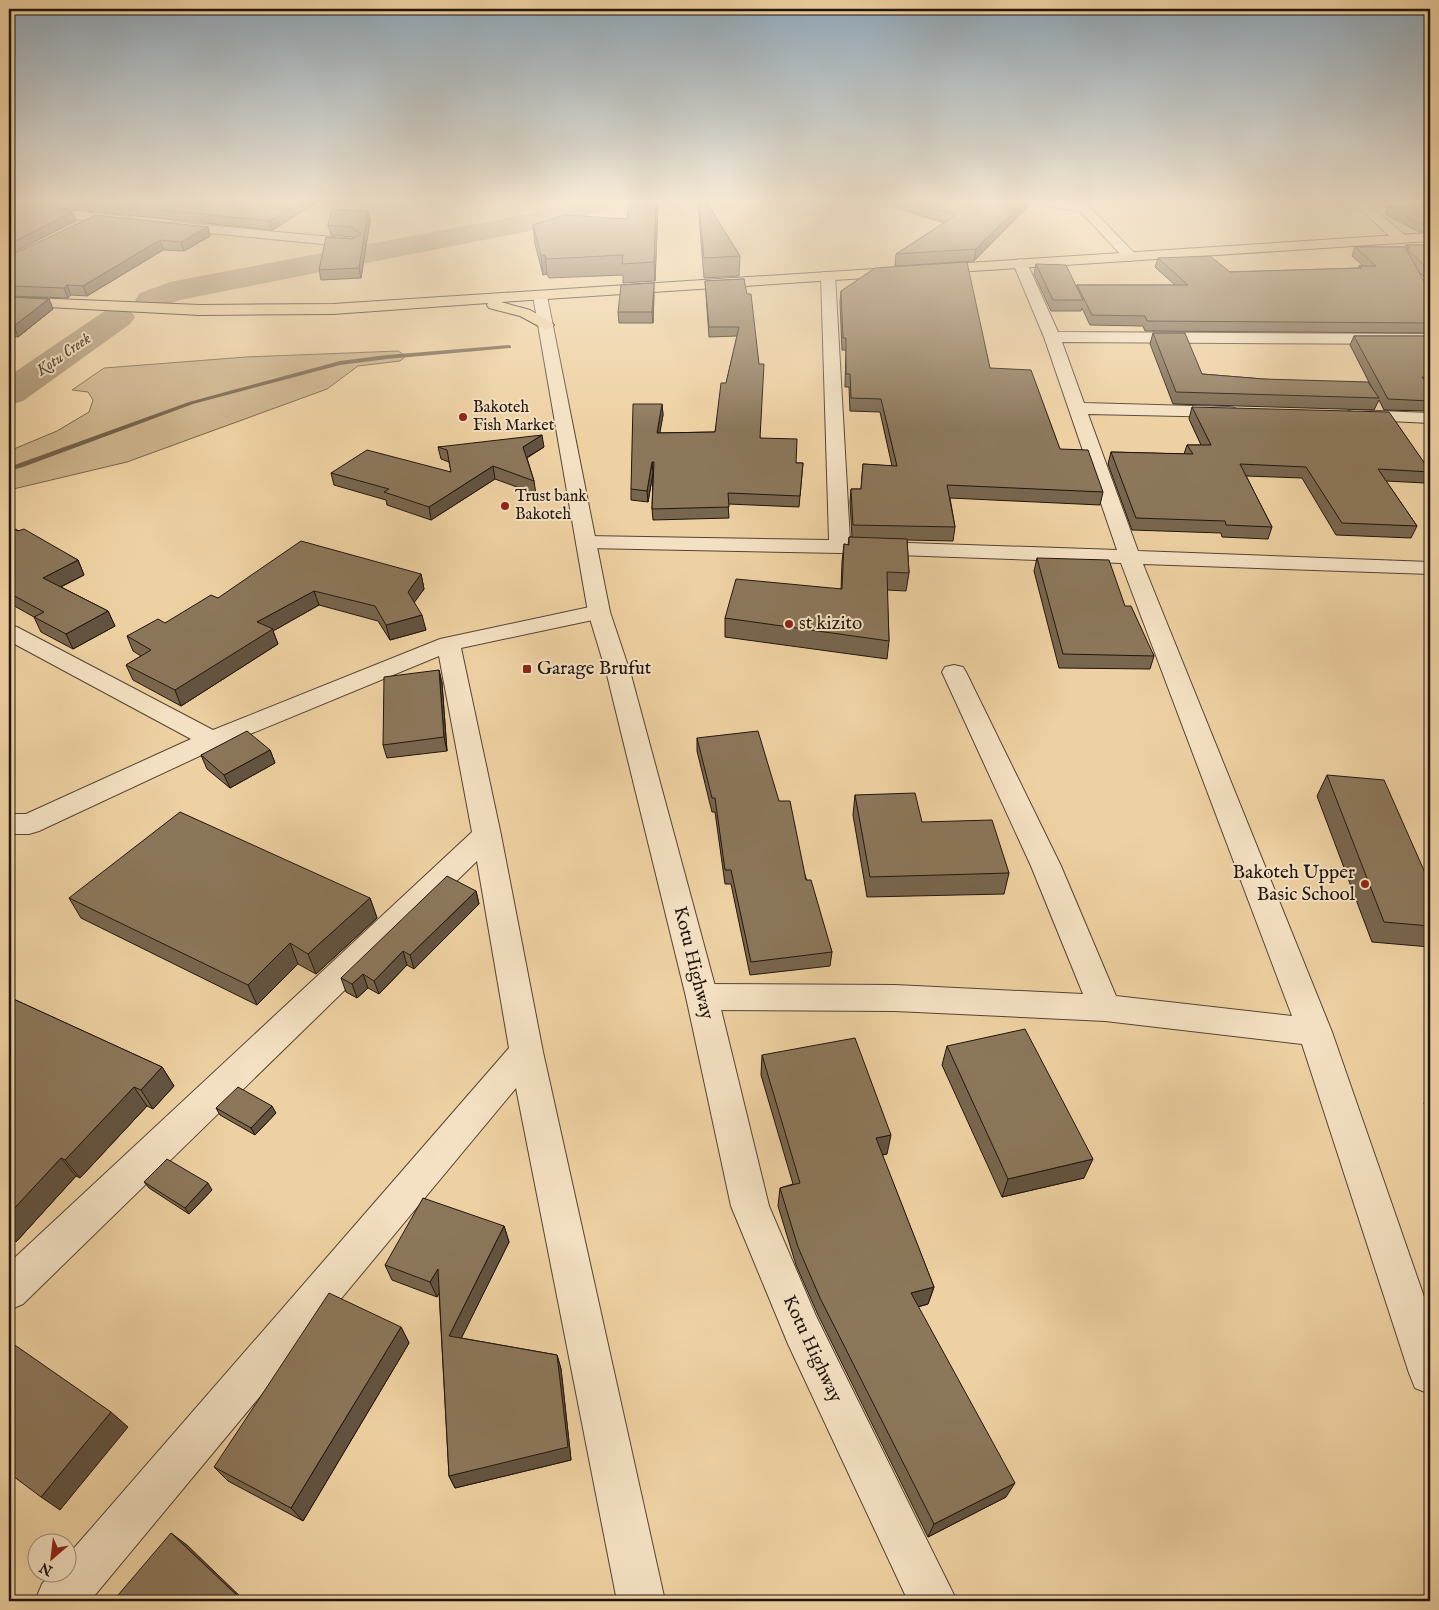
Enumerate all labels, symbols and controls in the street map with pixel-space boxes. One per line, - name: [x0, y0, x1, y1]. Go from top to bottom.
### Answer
- water label: Kotu Creek: [32, 329, 96, 382]
- place label: Bakoteh Fish Market: [473, 398, 555, 436]
- marker: Bakoteh Fish Market: [457, 411, 469, 423]
- place label: Trust bank Bakoteh: [515, 487, 587, 525]
- marker: Trust bank Bakoteh: [499, 500, 511, 512]
- place label: st kizito: [799, 612, 862, 636]
- marker: st kizito: [783, 618, 795, 630]
- place label: Garage Brufut: [537, 657, 652, 681]
- marker: Garage Brufut: [521, 663, 533, 675]
- place label: Bakoteh Upper Basic School: [1233, 861, 1356, 907]
- marker: Bakoteh Upper Basic School: [1359, 878, 1371, 890]
- street label: Kotu Highway: [667, 904, 719, 1023]
- street label: Kotu Highway: [777, 1291, 848, 1407]
- north arrow: [28, 1532, 78, 1582]
- text: N: [37, 1558, 57, 1580]

